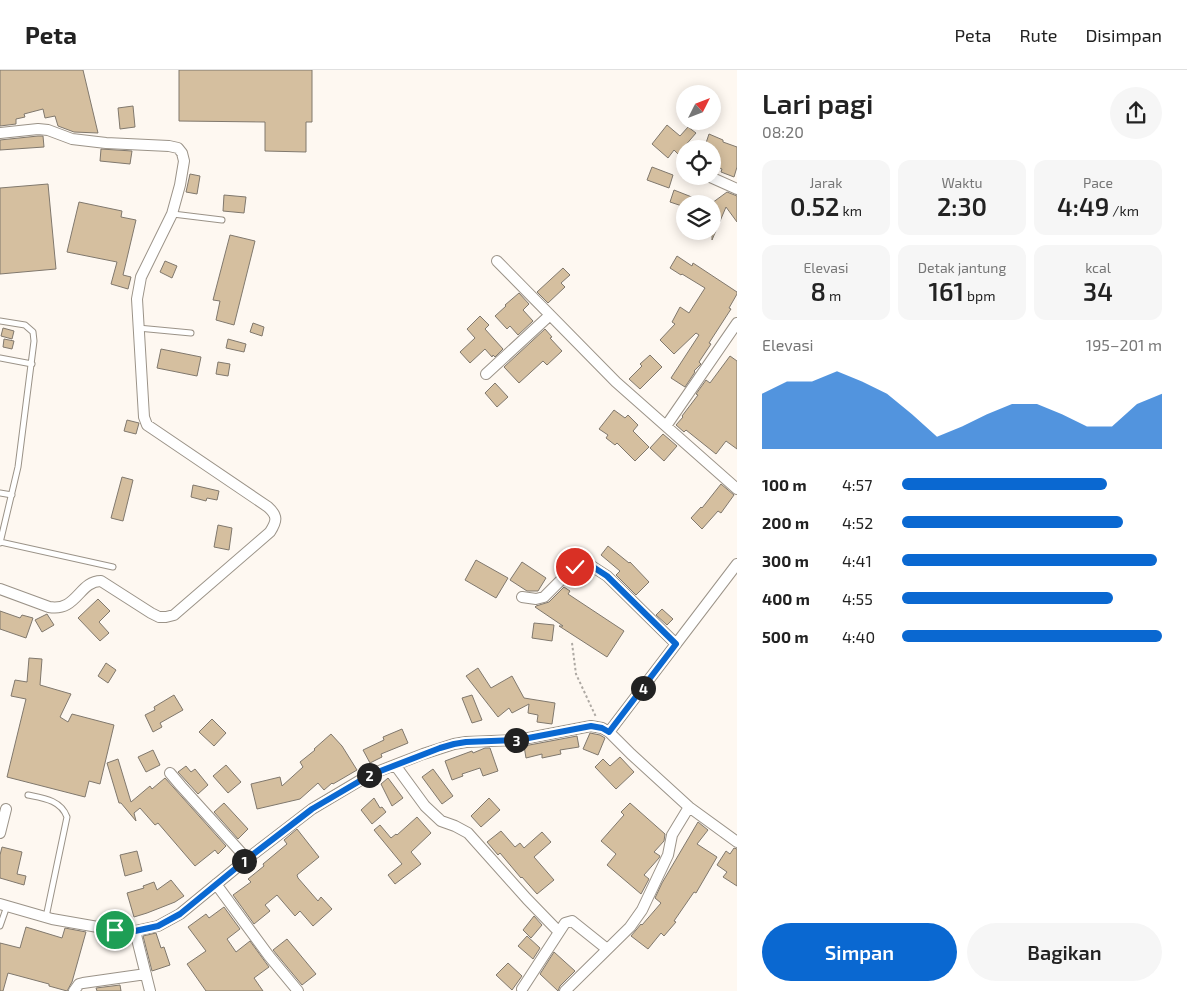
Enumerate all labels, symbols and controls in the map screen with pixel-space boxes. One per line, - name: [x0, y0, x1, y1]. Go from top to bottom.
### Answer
- text: Peta: [25, 20, 77, 49]
- text: Peta: [955, 24, 992, 46]
- text: Rute: [1020, 24, 1057, 46]
- text: Disimpan: [1085, 24, 1162, 46]
- north arrow: [676, 85, 721, 130]
- map controls: [676, 85, 721, 240]
- text: Lari pagi: [762, 86, 873, 120]
- button: share: [1110, 87, 1162, 139]
- text: 08:20: [762, 122, 804, 141]
- button: locate: [676, 140, 721, 185]
- text: Jarak: [810, 174, 842, 191]
- text: Waktu: [941, 174, 983, 191]
- text: Pace: [1083, 174, 1113, 191]
- text: 0.52: [790, 191, 839, 221]
- text: 2:30: [937, 191, 987, 221]
- text: 4:49: [1057, 191, 1109, 221]
- button: layers: [676, 195, 721, 240]
- text: km: [839, 202, 862, 219]
- text: /km: [1109, 202, 1139, 219]
- text: Elevasi: [803, 259, 849, 276]
- text: Detak jantung: [918, 259, 1006, 276]
- text: kcal: [1085, 259, 1111, 276]
- text: 8: [811, 276, 826, 306]
- text: 161: [929, 276, 964, 306]
- text: 34: [1083, 276, 1113, 306]
- text: m: [826, 287, 841, 304]
- text: bpm: [964, 287, 995, 304]
- text: Elevasi: [762, 335, 814, 354]
- text: 195–201 m: [1086, 335, 1162, 354]
- text: 100 m: [762, 475, 807, 494]
- text: 4:57: [842, 475, 872, 494]
- text: 200 m: [762, 513, 809, 532]
- text: 4:52: [842, 513, 873, 532]
- pin: [554, 546, 596, 588]
- text: 300 m: [762, 551, 809, 570]
- text: 4:41: [842, 551, 872, 570]
- icon: check: [561, 553, 589, 581]
- text: 400 m: [762, 589, 810, 608]
- text: 4:55: [842, 589, 873, 608]
- text: 500 m: [762, 627, 809, 646]
- text: 4:40: [842, 627, 875, 646]
- pin: 4: [630, 676, 656, 700]
- text: 4: [639, 680, 648, 697]
- pin: 3: [504, 728, 528, 752]
- text: 3: [513, 732, 520, 749]
- pin: 2: [356, 762, 382, 788]
- text: 2: [365, 767, 374, 784]
- pin: 1: [232, 848, 256, 874]
- text: 1: [241, 853, 248, 870]
- pin: [94, 909, 136, 951]
- icon: arrive: [101, 916, 129, 944]
- button: Simpan: [762, 923, 957, 981]
- button: Bagikan: [967, 923, 1162, 981]

